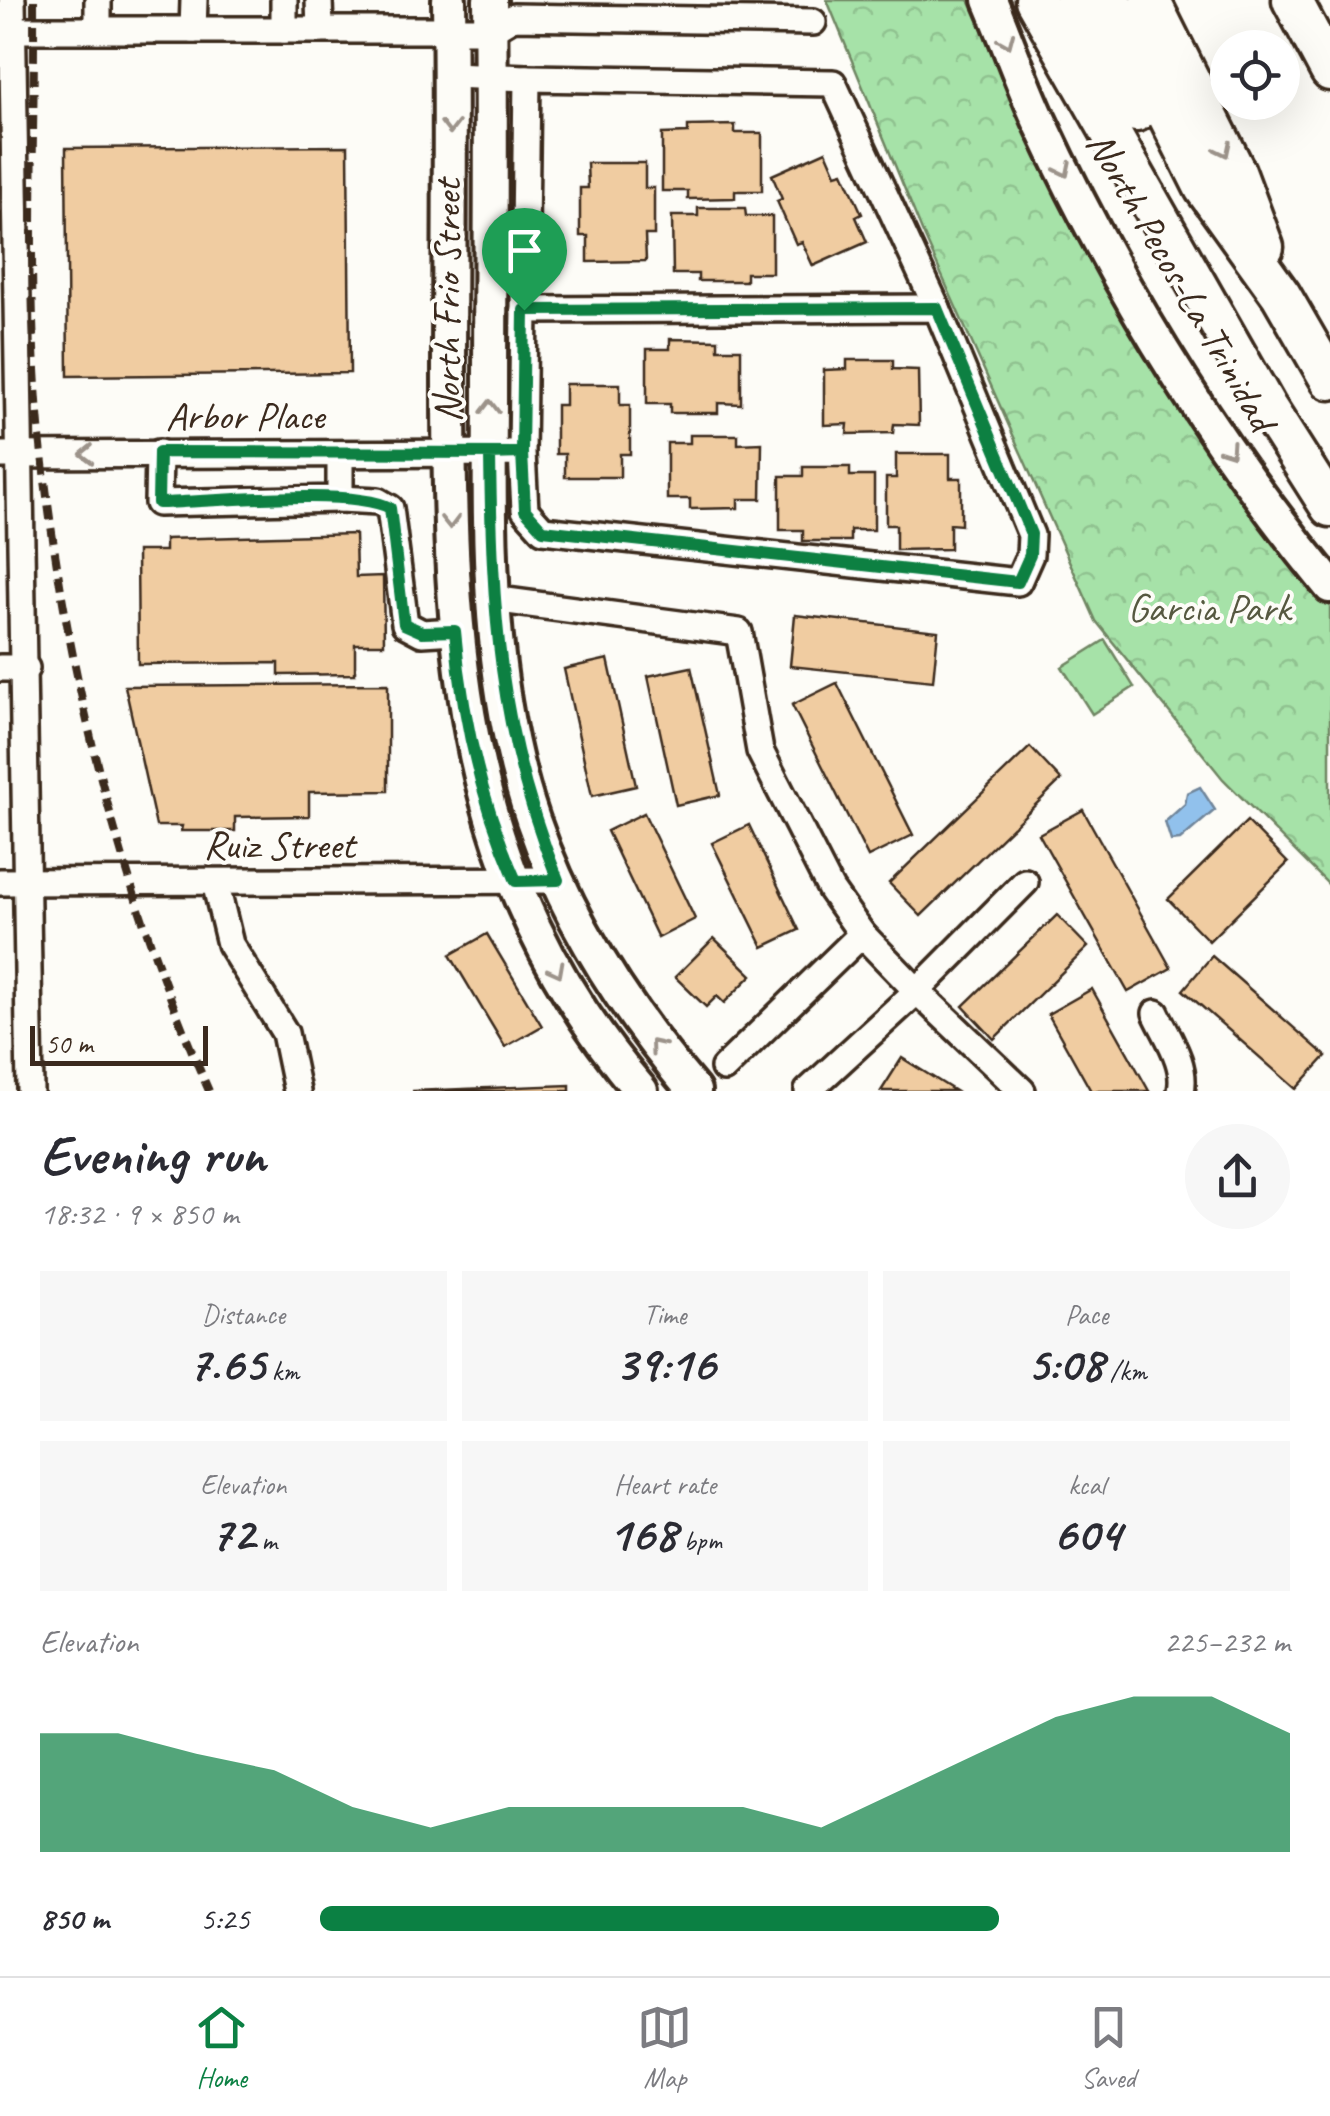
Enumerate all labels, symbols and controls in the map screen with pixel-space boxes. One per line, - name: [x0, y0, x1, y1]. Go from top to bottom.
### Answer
- map controls: [1210, 30, 1300, 120]
- button: locate: [1210, 30, 1300, 120]
- one-way arrow: [996, 31, 1016, 48]
- one-way arrow: [439, 120, 461, 136]
- street label: North Pecos-La Trinidad: [1075, 123, 1290, 445]
- one-way arrow: [1212, 140, 1232, 158]
- one-way arrow: [1052, 160, 1071, 178]
- street label: North Frio Street: [422, 176, 472, 423]
- pin: [482, 208, 567, 311]
- icon: arrive: [497, 223, 552, 278]
- street label: Arbor Place: [166, 391, 327, 441]
- one-way arrow: [479, 398, 501, 414]
- one-way arrow: [1217, 438, 1235, 457]
- one-way arrow: [79, 443, 95, 464]
- one-way arrow: [439, 516, 461, 531]
- park label: Garcia Park: [1128, 583, 1294, 633]
- street label: Ruiz Street: [203, 820, 358, 870]
- one-way arrow: [545, 959, 564, 977]
- scale bar: [30, 1021, 208, 1066]
- text: 50 m: [45, 1026, 93, 1061]
- one-way arrow: [649, 1039, 667, 1057]
- text: Evening run: [40, 1120, 265, 1190]
- button: share: [1185, 1124, 1290, 1229]
- text: 18:32 · 9 × 850 m: [40, 1193, 238, 1234]
- text: Distance: [202, 1297, 285, 1332]
- text: Time: [644, 1297, 686, 1332]
- text: Pace: [1065, 1297, 1108, 1332]
- text: 7.65: [188, 1332, 265, 1395]
- text: 39:16: [615, 1332, 715, 1395]
- text: 5:08: [1027, 1332, 1103, 1395]
- text: km: [265, 1353, 299, 1388]
- text: /km: [1103, 1353, 1147, 1388]
- text: Elevation: [200, 1467, 286, 1502]
- text: Heart rate: [614, 1467, 716, 1502]
- text: kcal: [1068, 1467, 1105, 1502]
- text: 72: [210, 1502, 255, 1565]
- text: 168: [608, 1502, 677, 1565]
- text: 604: [1052, 1502, 1121, 1565]
- text: m: [255, 1523, 277, 1558]
- text: bpm: [677, 1523, 722, 1558]
- text: Elevation: [40, 1621, 138, 1662]
- text: 225–232 m: [1164, 1621, 1290, 1662]
- text: 850 m: [40, 1898, 109, 1939]
- text: 5:25: [200, 1898, 250, 1939]
- tab: Home: [194, 2000, 249, 2095]
- tab: Map: [637, 2000, 692, 2095]
- tab: Saved: [1081, 2000, 1136, 2095]

